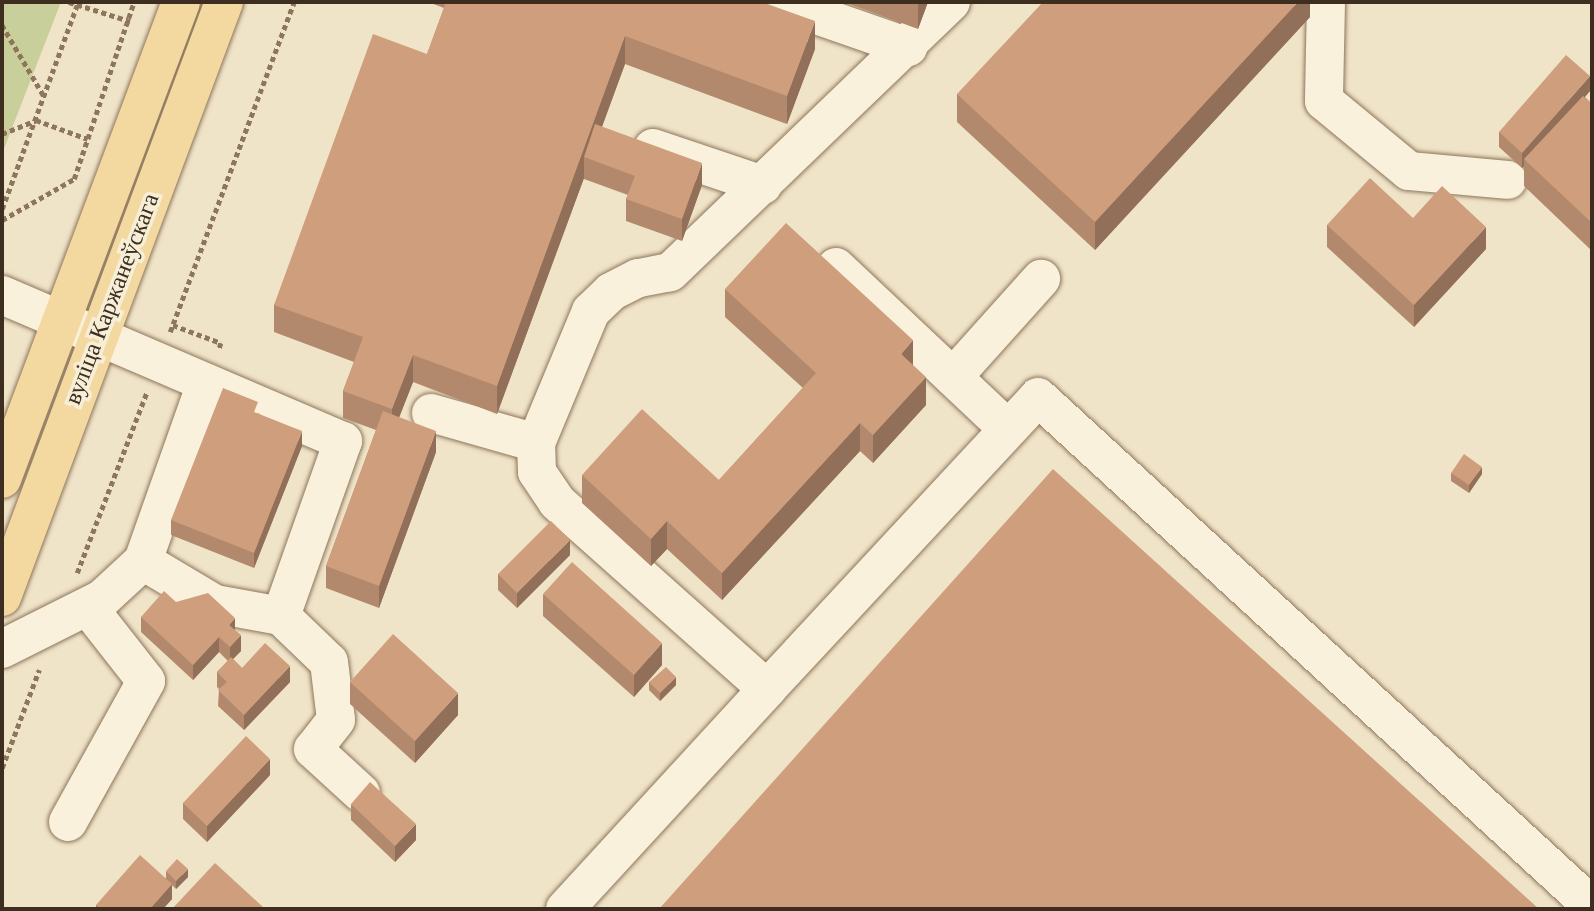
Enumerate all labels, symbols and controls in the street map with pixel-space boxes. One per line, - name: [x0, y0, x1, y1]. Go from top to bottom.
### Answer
- street label: вуліца Каржанеўскага: [58, 189, 166, 409]

